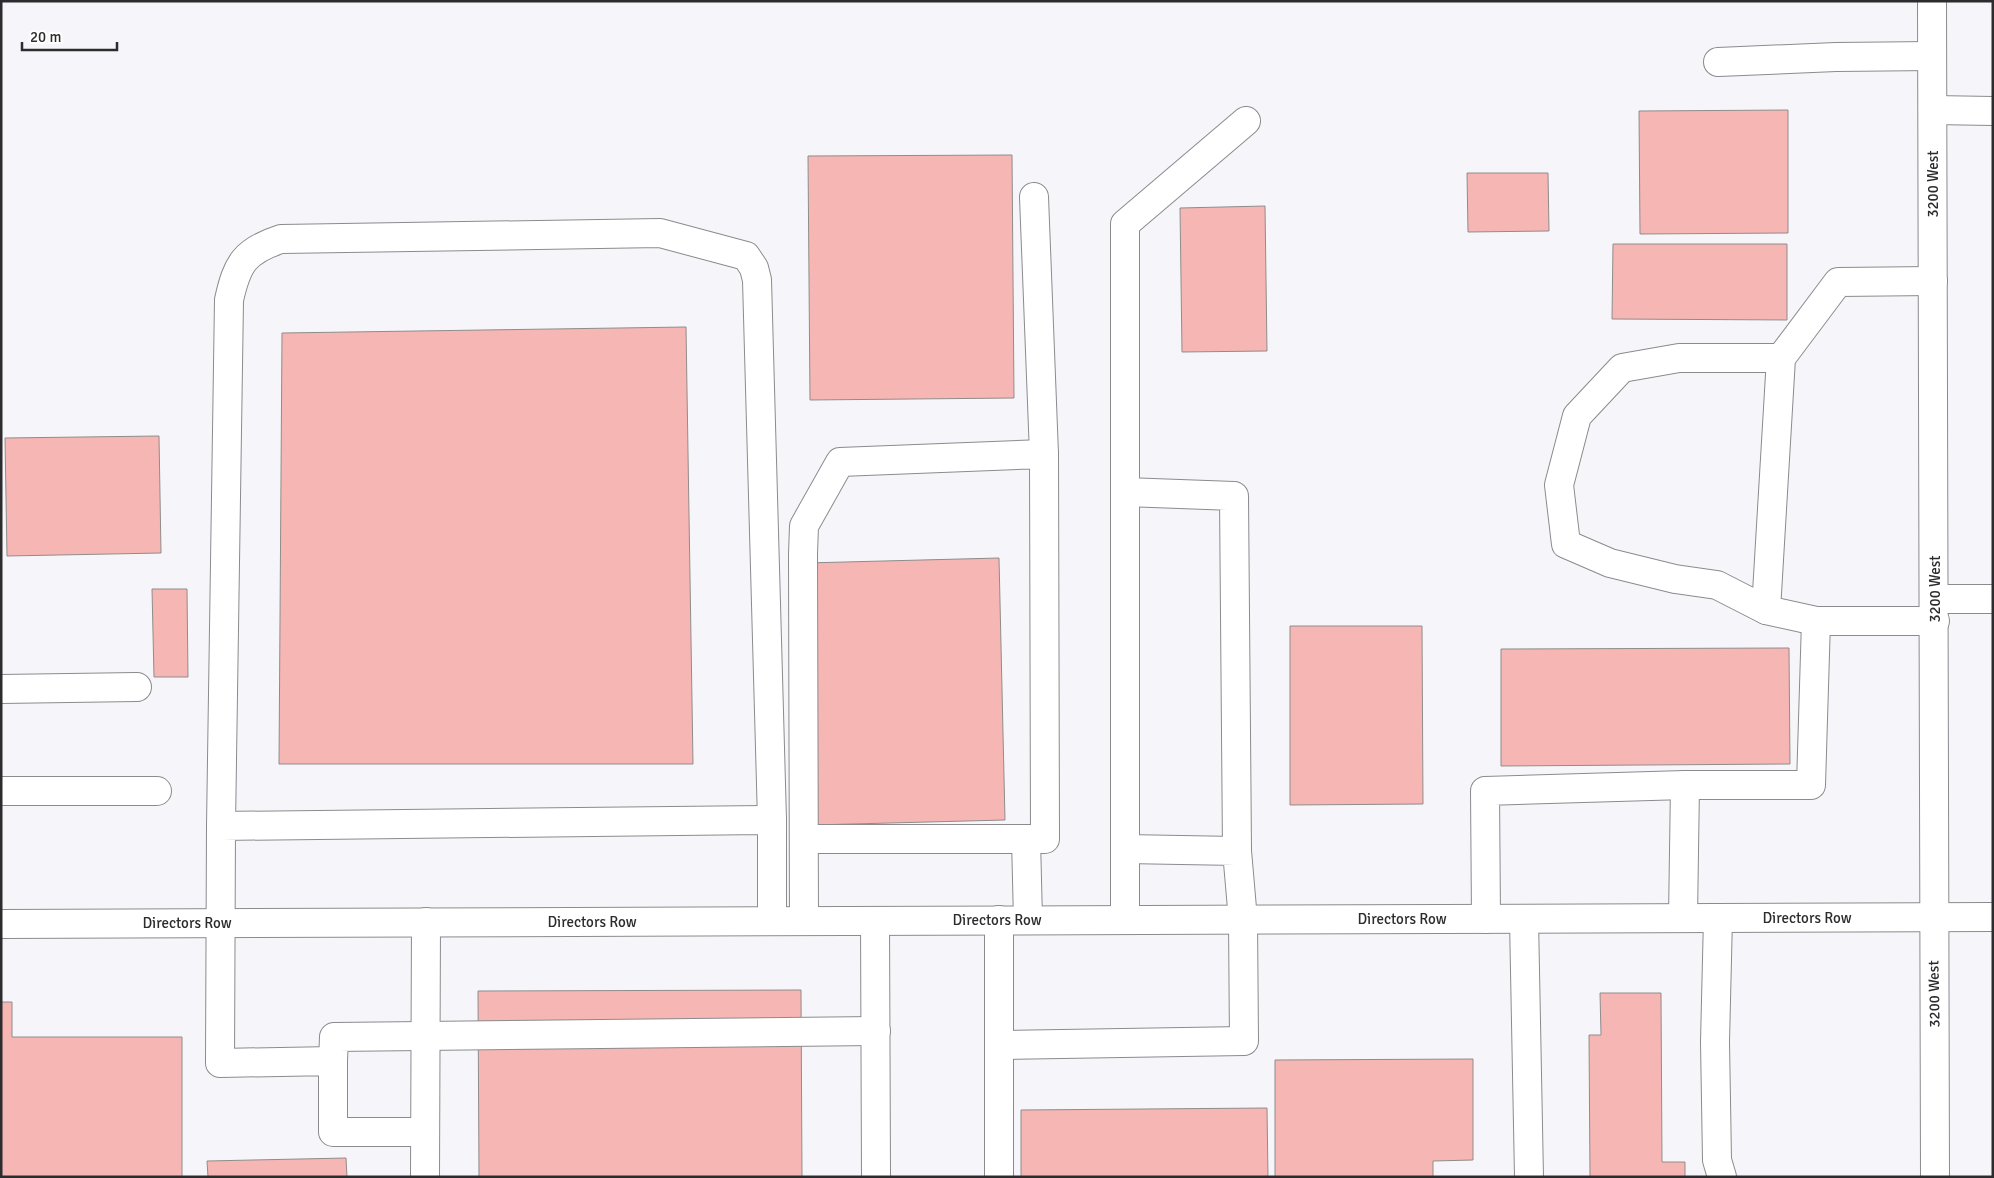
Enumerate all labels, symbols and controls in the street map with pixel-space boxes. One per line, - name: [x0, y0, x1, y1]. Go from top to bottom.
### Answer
- scale bar: [22, 20, 118, 52]
- text: 20 m: [30, 28, 61, 46]
- street label: 3200 West: [1924, 150, 1942, 218]
- street label: 3200 West: [1926, 555, 1944, 623]
- street label: Directors Row: [1762, 909, 1852, 927]
- street label: Directors Row: [1357, 910, 1447, 928]
- street label: Directors Row: [952, 911, 1042, 929]
- street label: Directors Row: [547, 913, 637, 931]
- street label: Directors Row: [142, 914, 232, 932]
- street label: 3200 West: [1924, 960, 1944, 1028]

